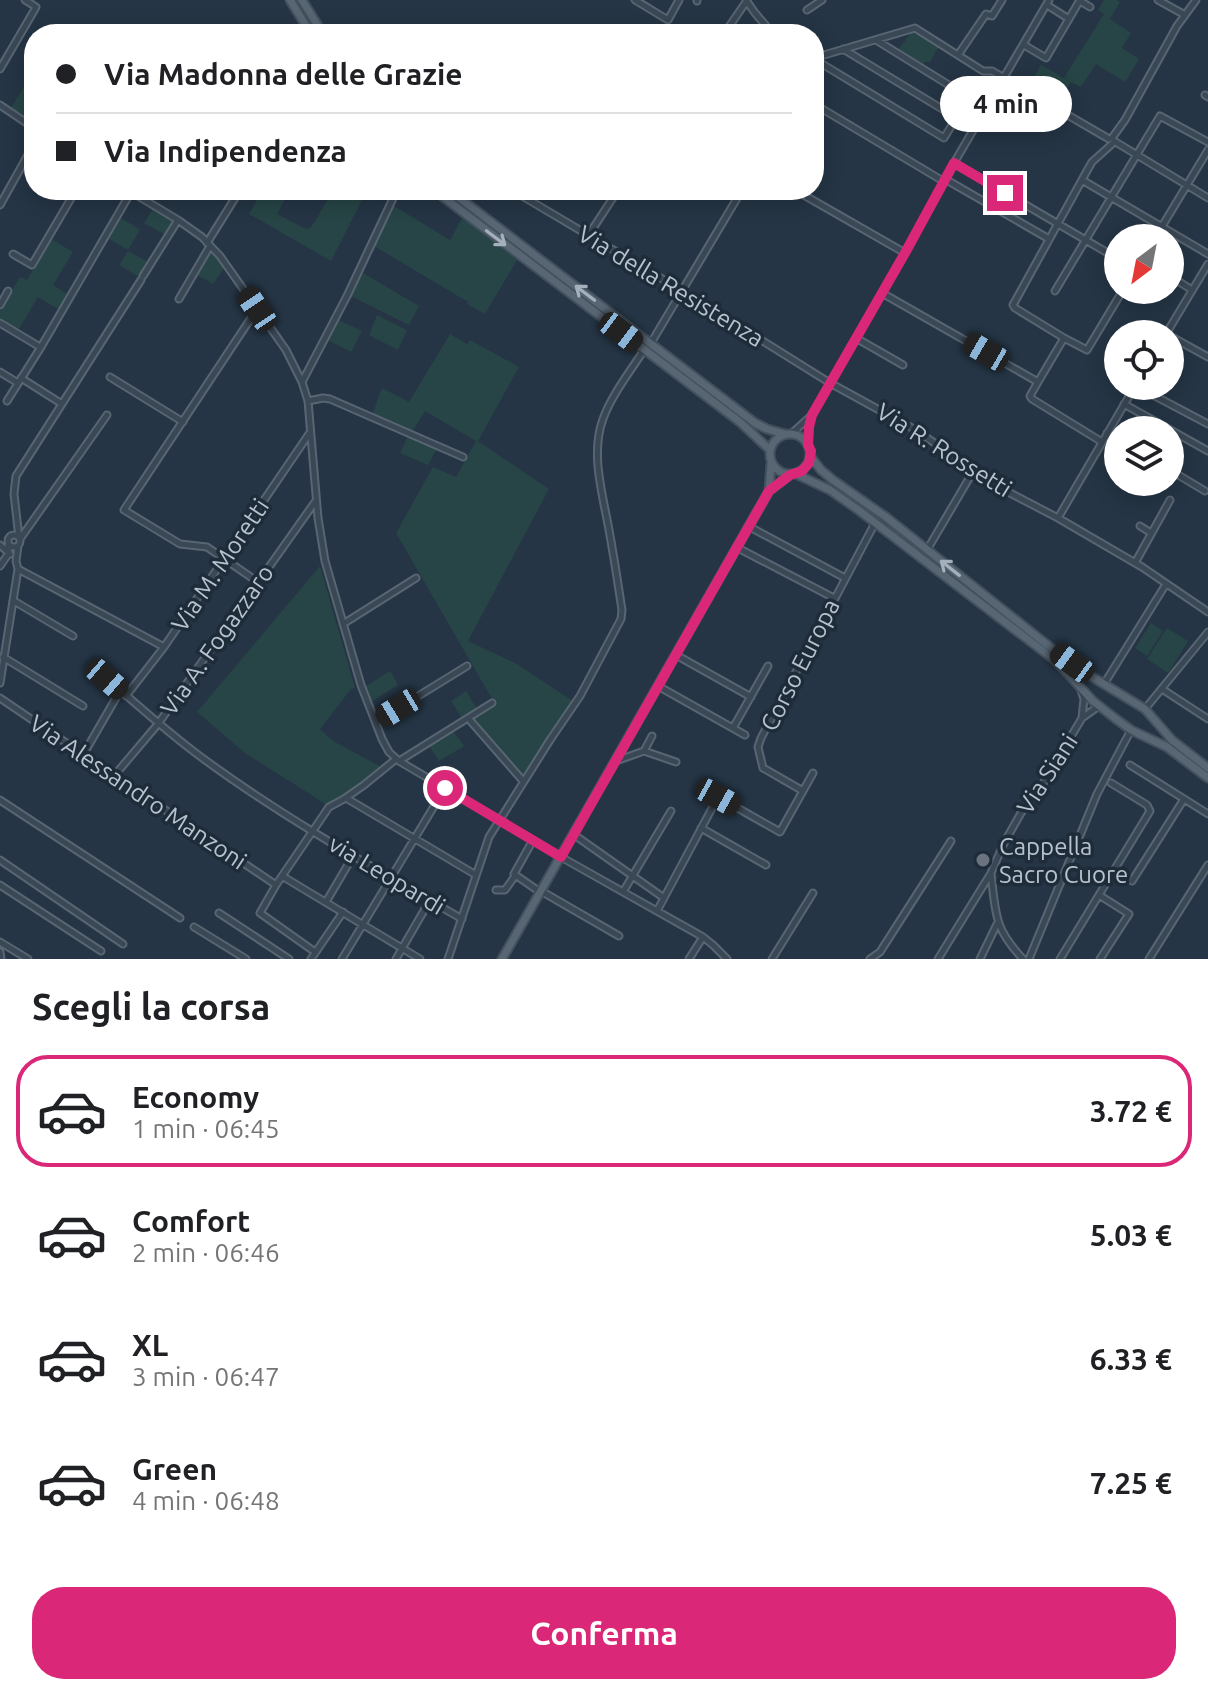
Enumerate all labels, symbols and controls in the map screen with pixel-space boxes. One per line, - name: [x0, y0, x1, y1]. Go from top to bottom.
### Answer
- text: Via Madonna delle Grazie: [104, 57, 463, 91]
- callout: 4 min: [939, 77, 1071, 133]
- text: 4 min: [973, 89, 1039, 118]
- text: Via Indipendenza: [104, 134, 347, 168]
- route end: [987, 175, 1023, 211]
- street label: Via della Resistenza: [573, 220, 769, 352]
- north arrow: [1104, 224, 1184, 304]
- map controls: [1104, 224, 1184, 496]
- one-way arrow: [484, 229, 506, 246]
- car: [234, 282, 280, 336]
- one-way arrow: [575, 284, 597, 301]
- car: [595, 308, 647, 356]
- button: locate: [1104, 320, 1184, 400]
- car: [959, 330, 1013, 374]
- street label: Via R. Rossetti: [871, 398, 1017, 502]
- button: layers: [1104, 416, 1184, 496]
- street label: Via M. Moretti: [166, 494, 274, 636]
- one-way arrow: [940, 559, 961, 577]
- street label: Via A. Fogazzaro: [155, 560, 279, 720]
- street label: Corso Europa: [755, 595, 845, 735]
- car: [1046, 639, 1098, 687]
- car: [81, 654, 133, 704]
- car: [371, 685, 425, 731]
- street label: Via Alessandro Manzoni: [24, 709, 252, 875]
- street label: Via Siani: [1011, 729, 1083, 819]
- route start: [427, 770, 463, 806]
- car: [691, 775, 745, 819]
- street label: via Leopardi: [324, 830, 450, 920]
- place label: Cappella Sacro Cuore: [999, 833, 1128, 888]
- marker: Cappella Sacro Cuore: [974, 851, 992, 869]
- text: Scegli la corsa: [32, 986, 270, 1027]
- icon: car: [36, 1075, 108, 1147]
- text: Economy: [132, 1080, 259, 1114]
- text: 3.72 €: [1090, 1094, 1172, 1128]
- text: 1 min · 06:45: [132, 1114, 280, 1143]
- icon: car: [36, 1199, 108, 1271]
- text: Comfort: [132, 1204, 250, 1238]
- text: 5.03 €: [1090, 1218, 1172, 1252]
- text: 2 min · 06:46: [132, 1238, 280, 1267]
- icon: car: [36, 1323, 108, 1395]
- text: XL: [132, 1328, 168, 1362]
- text: 6.33 €: [1090, 1342, 1172, 1376]
- text: 3 min · 06:47: [132, 1362, 280, 1391]
- icon: car: [36, 1447, 108, 1519]
- text: Green: [132, 1452, 217, 1486]
- text: 7.25 €: [1090, 1466, 1172, 1500]
- text: 4 min · 06:48: [132, 1486, 280, 1515]
- button: Conferma: [32, 1587, 1176, 1679]

